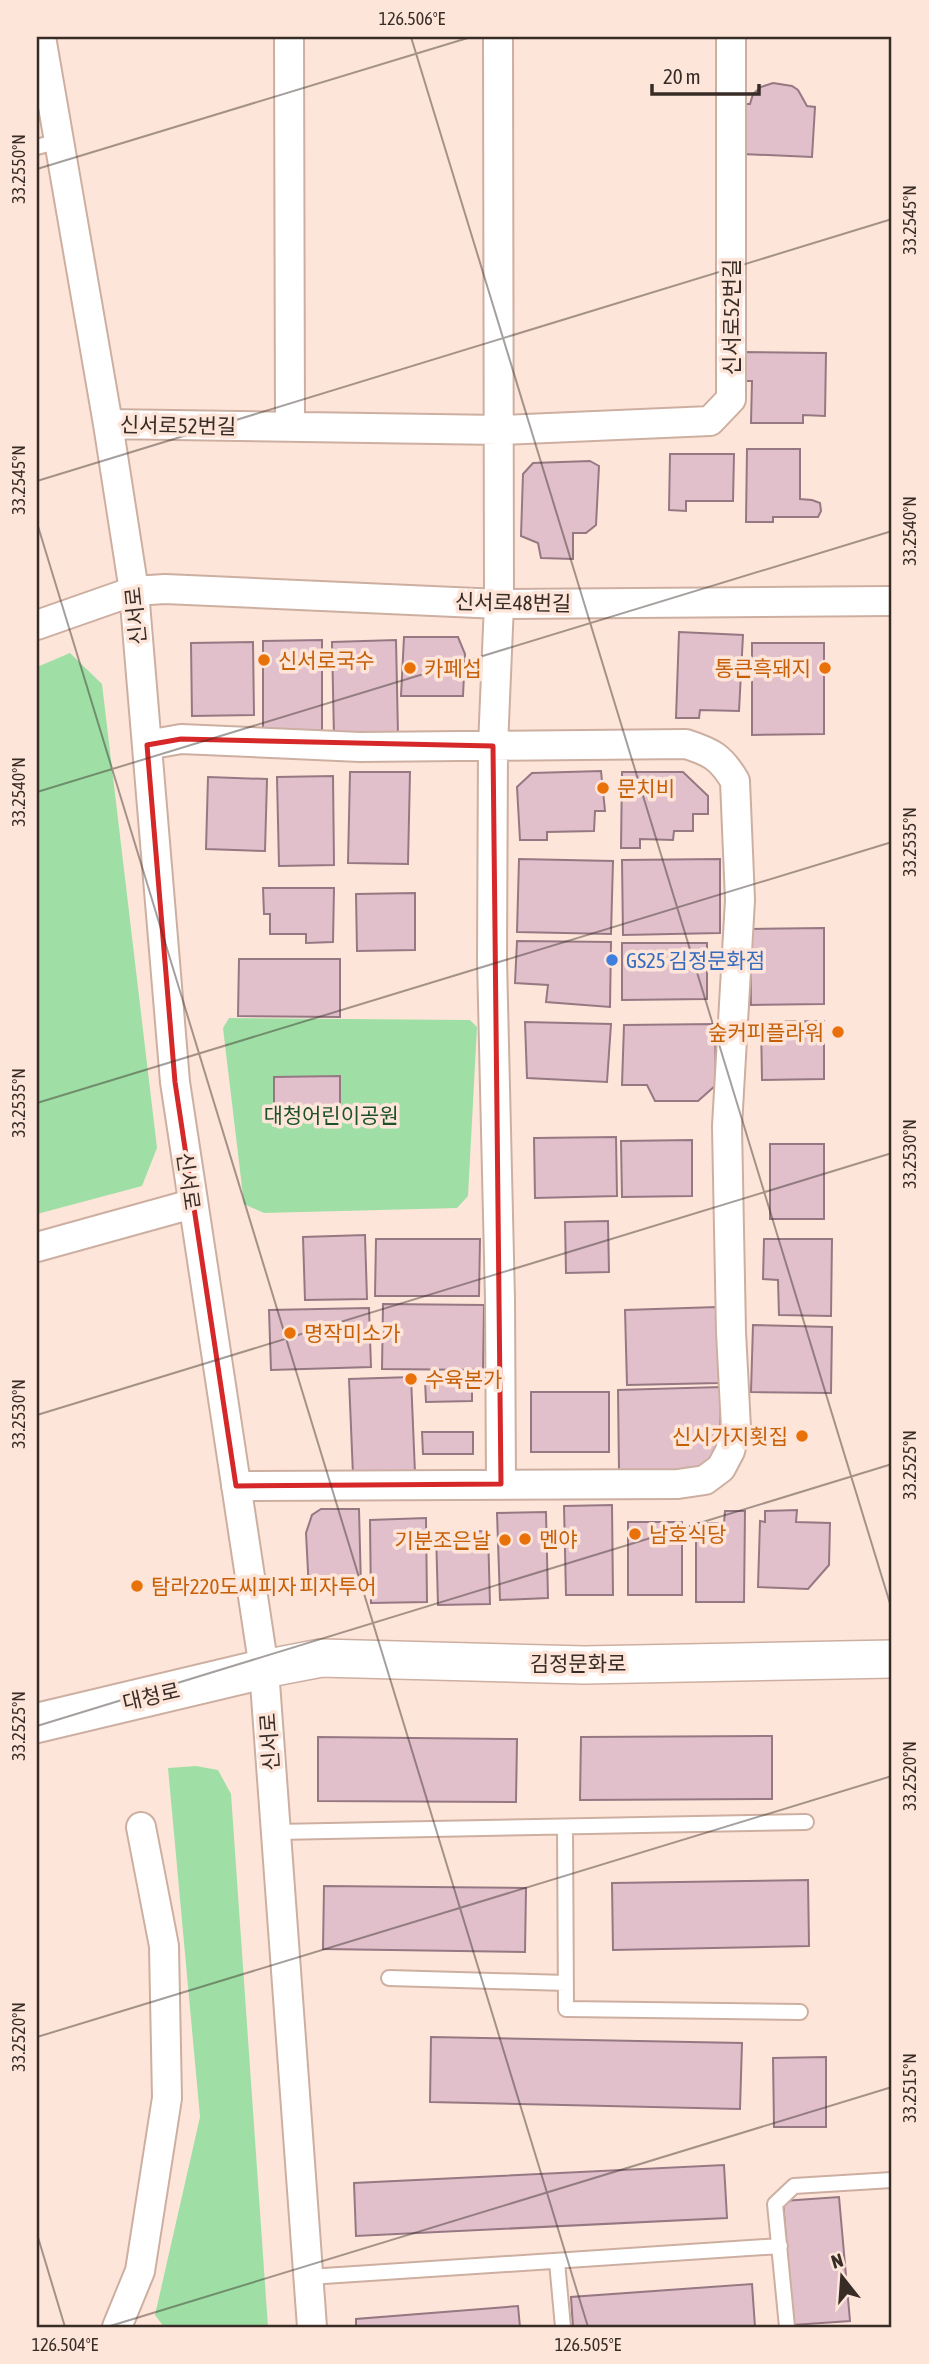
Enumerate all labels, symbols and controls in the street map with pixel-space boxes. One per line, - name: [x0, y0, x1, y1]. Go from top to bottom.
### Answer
- text: 126.506°E: [379, 8, 446, 29]
- scale bar: [652, 52, 759, 96]
- text: 20 m: [663, 64, 701, 88]
- text: 33.2550°N: [8, 134, 29, 204]
- text: 33.2545°N: [899, 185, 920, 255]
- street label: 신서로52번길: [719, 259, 743, 375]
- street label: 신서로52번길: [120, 412, 236, 438]
- text: 33.2545°N: [8, 445, 29, 515]
- text: 33.2540°N: [899, 496, 920, 566]
- street label: 신서로: [120, 586, 150, 646]
- street label: 신서로48번길: [455, 589, 571, 615]
- place label: 신서로국수: [278, 648, 375, 672]
- marker: 신서로국수: [256, 652, 272, 668]
- place label: 카페섭: [424, 656, 482, 680]
- place label: 통큰흑돼지: [714, 656, 811, 680]
- marker: 카페섭: [402, 660, 418, 676]
- marker: 통큰흑돼지: [817, 660, 833, 676]
- text: 33.2540°N: [8, 757, 29, 827]
- place label: 문치비: [617, 776, 675, 800]
- marker: 문치비: [595, 780, 611, 796]
- text: 33.2535°N: [899, 807, 920, 877]
- place label: GS25 김정문화점: [626, 948, 765, 972]
- marker: GS25 김정문화점: [604, 952, 620, 968]
- place label: 숲커피플라워: [708, 1020, 824, 1044]
- marker: 숲커피플라워: [830, 1024, 846, 1040]
- text: 33.2535°N: [8, 1068, 29, 1138]
- park label: 대청어린이공원: [263, 1103, 399, 1127]
- text: 33.2530°N: [899, 1119, 920, 1189]
- street label: 신서로: [173, 1151, 205, 1211]
- place label: 명작미소가: [304, 1321, 401, 1345]
- marker: 명작미소가: [282, 1325, 298, 1341]
- place label: 수육본가: [425, 1367, 502, 1391]
- marker: 수육본가: [403, 1371, 419, 1387]
- text: 33.2530°N: [8, 1379, 29, 1449]
- place label: 신시가지횟집: [672, 1424, 788, 1448]
- marker: 신시가지횟집: [794, 1428, 810, 1444]
- text: 33.2525°N: [899, 1430, 920, 1500]
- place label: 남호식당: [649, 1522, 726, 1546]
- marker: 남호식당: [627, 1526, 643, 1542]
- place label: 멘야: [539, 1527, 578, 1551]
- place label: 기분조은날: [394, 1528, 491, 1552]
- marker: 멘야: [517, 1531, 533, 1547]
- marker: 기분조은날: [497, 1532, 513, 1548]
- place label: 탐라220도씨피자 피자투어: [151, 1574, 377, 1598]
- marker: 탐라220도씨피자 피자투어: [129, 1578, 145, 1594]
- street label: 김정문화로: [530, 1651, 626, 1675]
- street label: 대청로: [120, 1678, 182, 1714]
- text: 33.2525°N: [8, 1691, 29, 1761]
- street label: 신서로: [255, 1712, 283, 1772]
- text: 33.2520°N: [899, 1741, 920, 1811]
- text: 33.2520°N: [8, 2002, 29, 2072]
- text: 33.2515°N: [899, 2053, 920, 2123]
- north arrow: [806, 2242, 876, 2312]
- text: N: [828, 2249, 846, 2273]
- text: 126.504°E: [32, 2334, 99, 2355]
- text: 126.505°E: [555, 2334, 622, 2355]

